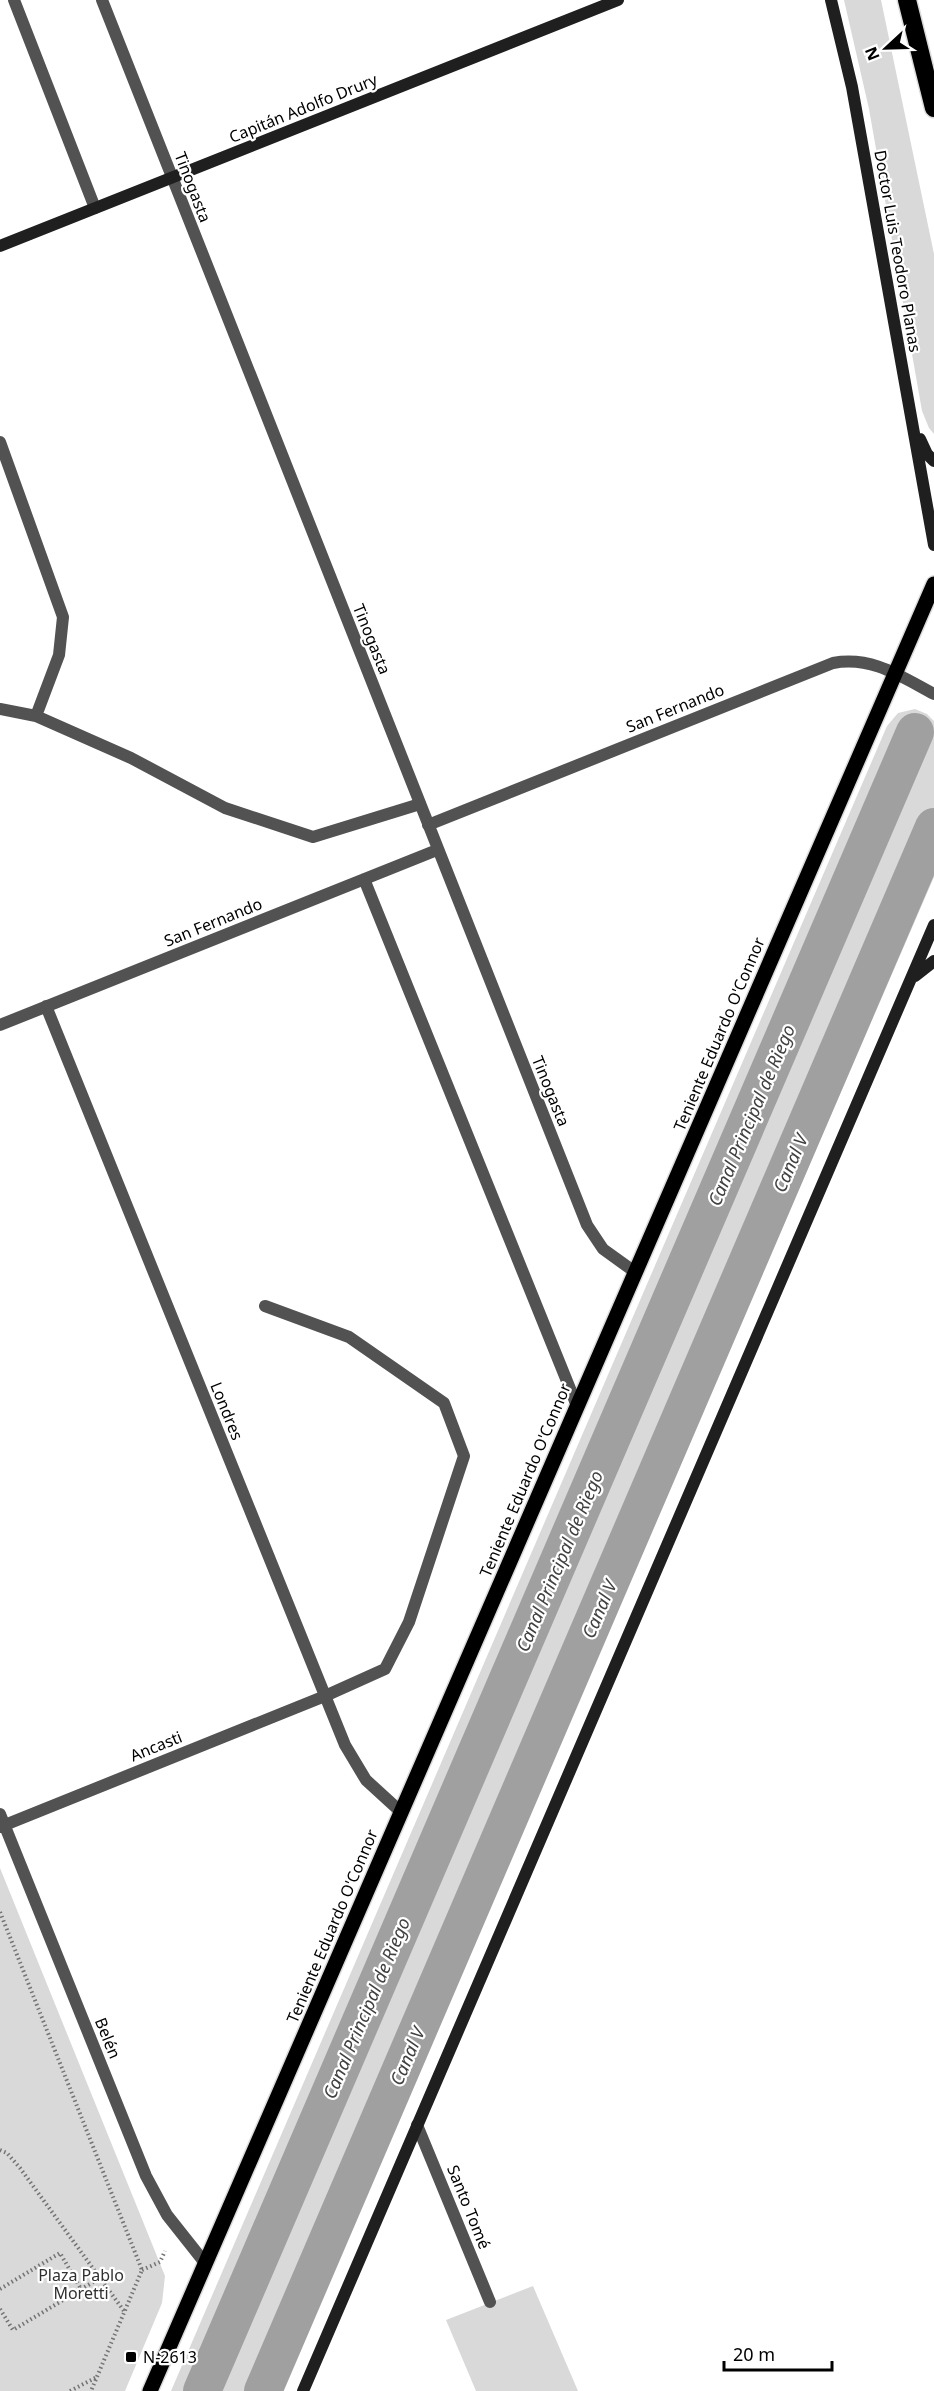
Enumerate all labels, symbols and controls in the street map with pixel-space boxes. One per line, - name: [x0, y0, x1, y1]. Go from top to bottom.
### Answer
- north arrow: [856, 18, 916, 78]
- text: N: [859, 43, 885, 64]
- street label: Capitán Adolfo Drury: [226, 68, 381, 148]
- street label: Doctor Luis Teodoro Planas: [869, 148, 927, 354]
- street label: Tinogasta: [170, 149, 216, 225]
- street label: Tinogasta: [348, 601, 396, 677]
- street label: San Fernando: [623, 678, 727, 738]
- street label: San Fernando: [161, 892, 265, 952]
- street label: Teniente Eduardo O'Connor: [668, 934, 770, 1134]
- water label: Canal Principal de Riego: [702, 1021, 800, 1209]
- street label: Tinogasta: [527, 1053, 575, 1129]
- water label: Canal V: [767, 1128, 814, 1196]
- street label: Londres: [205, 1379, 249, 1443]
- street label: Teniente Eduardo O'Connor: [474, 1380, 576, 1580]
- water label: Canal Principal de Riego: [510, 1467, 608, 1655]
- water label: Canal V: [576, 1574, 623, 1642]
- street label: Ancasti: [127, 1726, 185, 1766]
- street label: Teniente Eduardo O'Connor: [281, 1826, 383, 2026]
- water label: Canal Principal de Riego: [317, 1914, 415, 2102]
- street label: Belén: [90, 2014, 126, 2062]
- water label: Canal V: [384, 2021, 431, 2089]
- street label: Santo Tomé: [442, 2162, 496, 2252]
- park label: Plaza Pablo Moretti: [38, 2264, 124, 2304]
- scale bar: [724, 2334, 832, 2372]
- text: 20 m: [733, 2342, 775, 2366]
- place label: N-2613: [143, 2346, 197, 2368]
- marker: N-2613: [124, 2350, 138, 2364]

